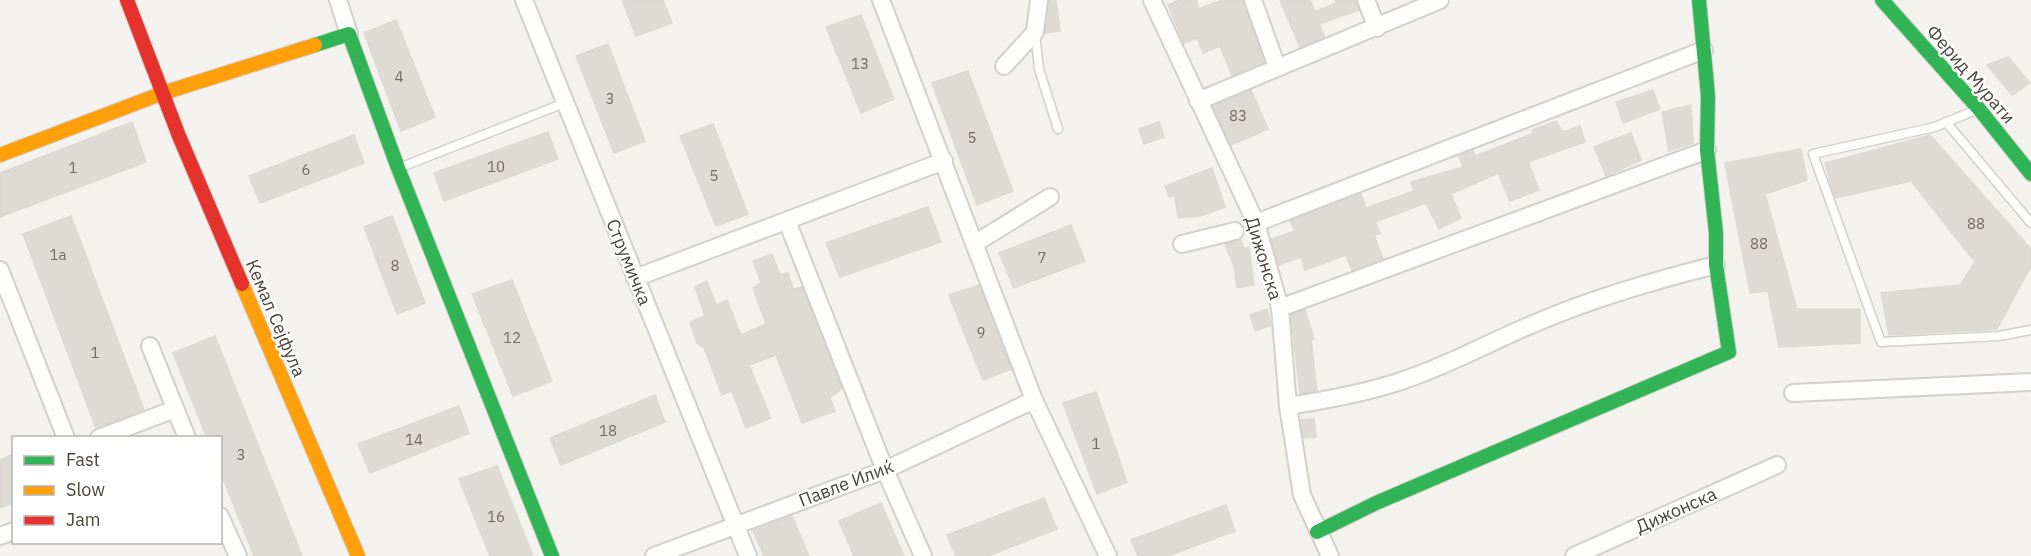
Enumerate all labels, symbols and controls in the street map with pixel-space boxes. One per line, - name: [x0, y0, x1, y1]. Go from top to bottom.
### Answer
- street label: Ферид Мурати: [1922, 20, 2020, 128]
- house number: 13: [851, 54, 869, 73]
- house number: 4: [394, 67, 404, 86]
- house number: 3: [605, 89, 615, 108]
- house number: 83: [1229, 106, 1247, 125]
- house number: 5: [967, 128, 977, 147]
- house number: 10: [487, 157, 505, 176]
- house number: 1: [68, 158, 78, 177]
- house number: 6: [301, 160, 311, 179]
- house number: 5: [709, 166, 719, 185]
- street label: Дижонска: [1240, 213, 1288, 303]
- house number: 88: [1967, 214, 1985, 233]
- street label: Струмичка: [601, 215, 657, 309]
- house number: 88: [1750, 234, 1768, 253]
- house number: 1а: [49, 245, 67, 264]
- house number: 7: [1037, 248, 1047, 267]
- street label: Кемал Сејфула: [241, 256, 311, 381]
- house number: 8: [390, 256, 400, 275]
- house number: 9: [976, 323, 986, 342]
- house number: 12: [503, 328, 521, 347]
- house number: 1: [90, 343, 100, 362]
- house number: 18: [599, 421, 617, 440]
- house number: 14: [405, 430, 423, 449]
- house number: 1: [1091, 434, 1101, 453]
- legend: [12, 436, 222, 544]
- house number: 3: [236, 445, 246, 464]
- text: Fast: [66, 448, 100, 471]
- street label: Павле Илиќ: [795, 454, 897, 512]
- text: Slow: [66, 478, 105, 501]
- street label: Дижонска: [1632, 482, 1720, 538]
- house number: 16: [487, 507, 505, 526]
- text: Jam: [66, 508, 101, 531]

